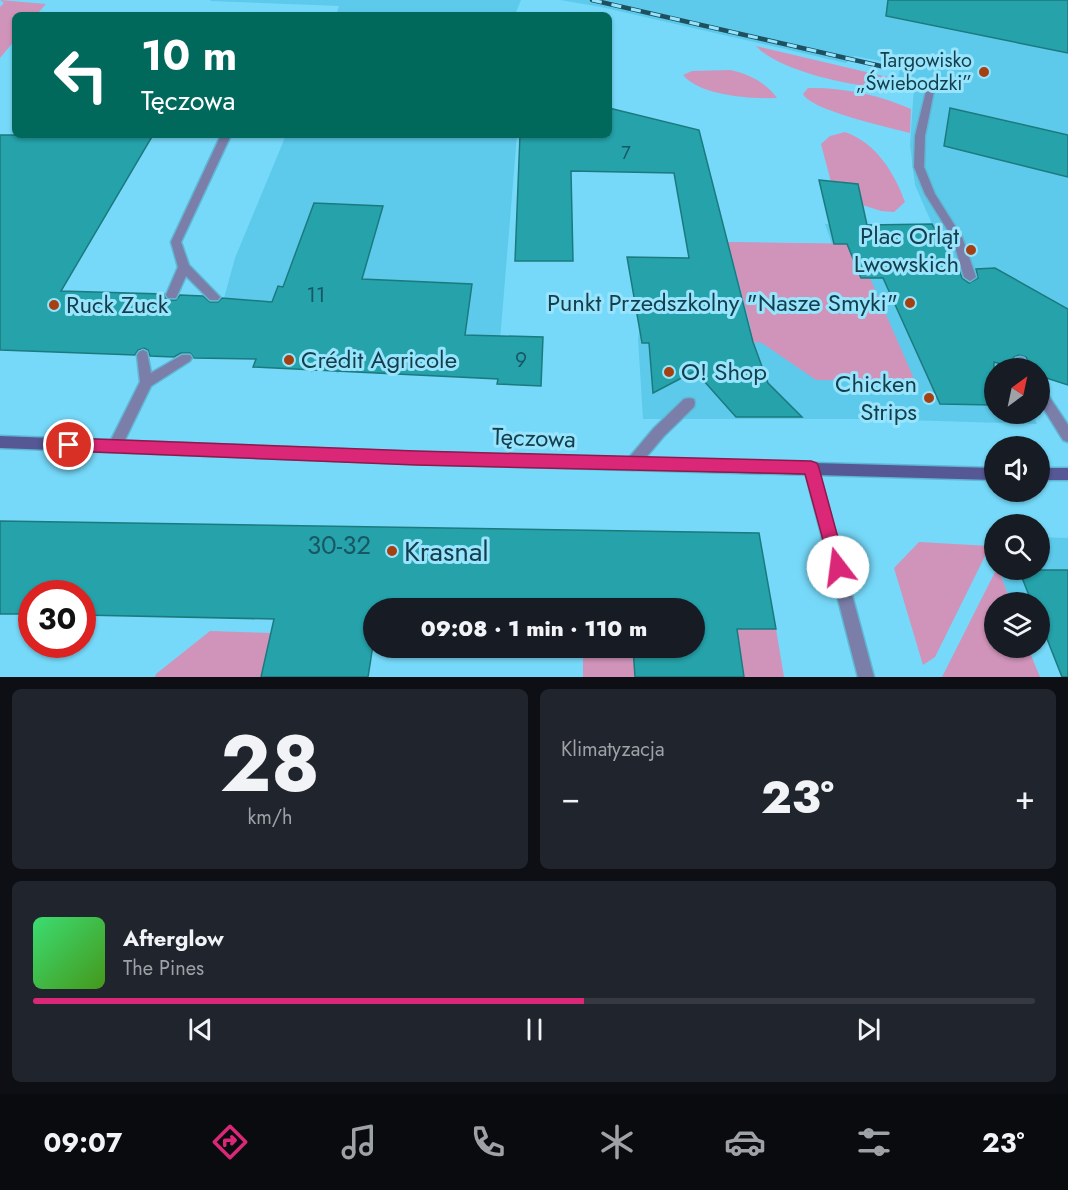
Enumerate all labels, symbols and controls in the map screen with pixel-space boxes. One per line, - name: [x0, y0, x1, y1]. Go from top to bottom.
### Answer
- text: 10 m: [141, 25, 237, 86]
- icon: left: [42, 36, 120, 114]
- place label: Targowisko „Świebodzki”: [856, 46, 972, 98]
- marker: Targowisko „Świebodzki”: [977, 65, 991, 79]
- text: Tęczowa: [141, 81, 235, 120]
- house number: 7: [621, 140, 631, 166]
- place label: Plac Orląt Lwowskich: [854, 218, 959, 281]
- marker: Plac Orląt Lwowskich: [964, 243, 978, 257]
- house number: 11: [307, 280, 325, 310]
- place label: Punkt Przedszkolny "Nasze Smyki": [547, 285, 898, 320]
- place label: Ruck Zuck: [66, 287, 169, 322]
- marker: Punkt Przedszkolny "Nasze Smyki": [903, 296, 917, 310]
- marker: Ruck Zuck: [47, 298, 61, 312]
- place label: Crédit Agricole: [301, 342, 457, 377]
- house number: 9: [515, 345, 527, 375]
- marker: Crédit Agricole: [282, 353, 296, 367]
- place label: O! Shop: [681, 354, 767, 389]
- north arrow: [984, 358, 1050, 424]
- map controls: [984, 358, 1050, 658]
- marker: O! Shop: [662, 365, 676, 379]
- place label: Chicken Strips: [835, 366, 917, 429]
- marker: Chicken Strips: [922, 391, 936, 405]
- pin: [43, 419, 94, 470]
- street label: Tęczowa: [491, 419, 577, 456]
- icon: arrive: [52, 428, 85, 461]
- button: sound: [984, 436, 1050, 502]
- button: search: [984, 514, 1050, 580]
- house number: 30-32: [307, 526, 371, 564]
- place label: Krasnal: [404, 531, 489, 572]
- position arrow: [806, 535, 870, 599]
- marker: Krasnal: [385, 544, 399, 558]
- speed limit sign: 30: [18, 580, 96, 658]
- button: layers: [984, 592, 1050, 658]
- text: 09:08 · 1 min · 110 m: [421, 612, 647, 644]
- text: 28: [220, 708, 320, 820]
- text: Klimatyzacja: [561, 735, 665, 764]
- text: 23°: [761, 765, 834, 830]
- text: −: [561, 774, 580, 821]
- text: +: [1015, 774, 1035, 821]
- text: km/h: [247, 803, 293, 832]
- text: Afterglow: [123, 922, 224, 954]
- text: The Pines: [123, 954, 204, 983]
- icon: previous: [184, 1013, 217, 1046]
- icon: pause: [518, 1013, 551, 1046]
- icon: next: [852, 1013, 885, 1046]
- icon: directions: [209, 1121, 251, 1163]
- icon: music: [338, 1121, 380, 1163]
- icon: phone: [467, 1121, 509, 1163]
- icon: climate: [596, 1121, 638, 1163]
- icon: car: [724, 1121, 766, 1163]
- icon: filters: [853, 1121, 895, 1163]
- text: 09:07: [43, 1123, 122, 1162]
- text: 23°: [982, 1123, 1025, 1162]

